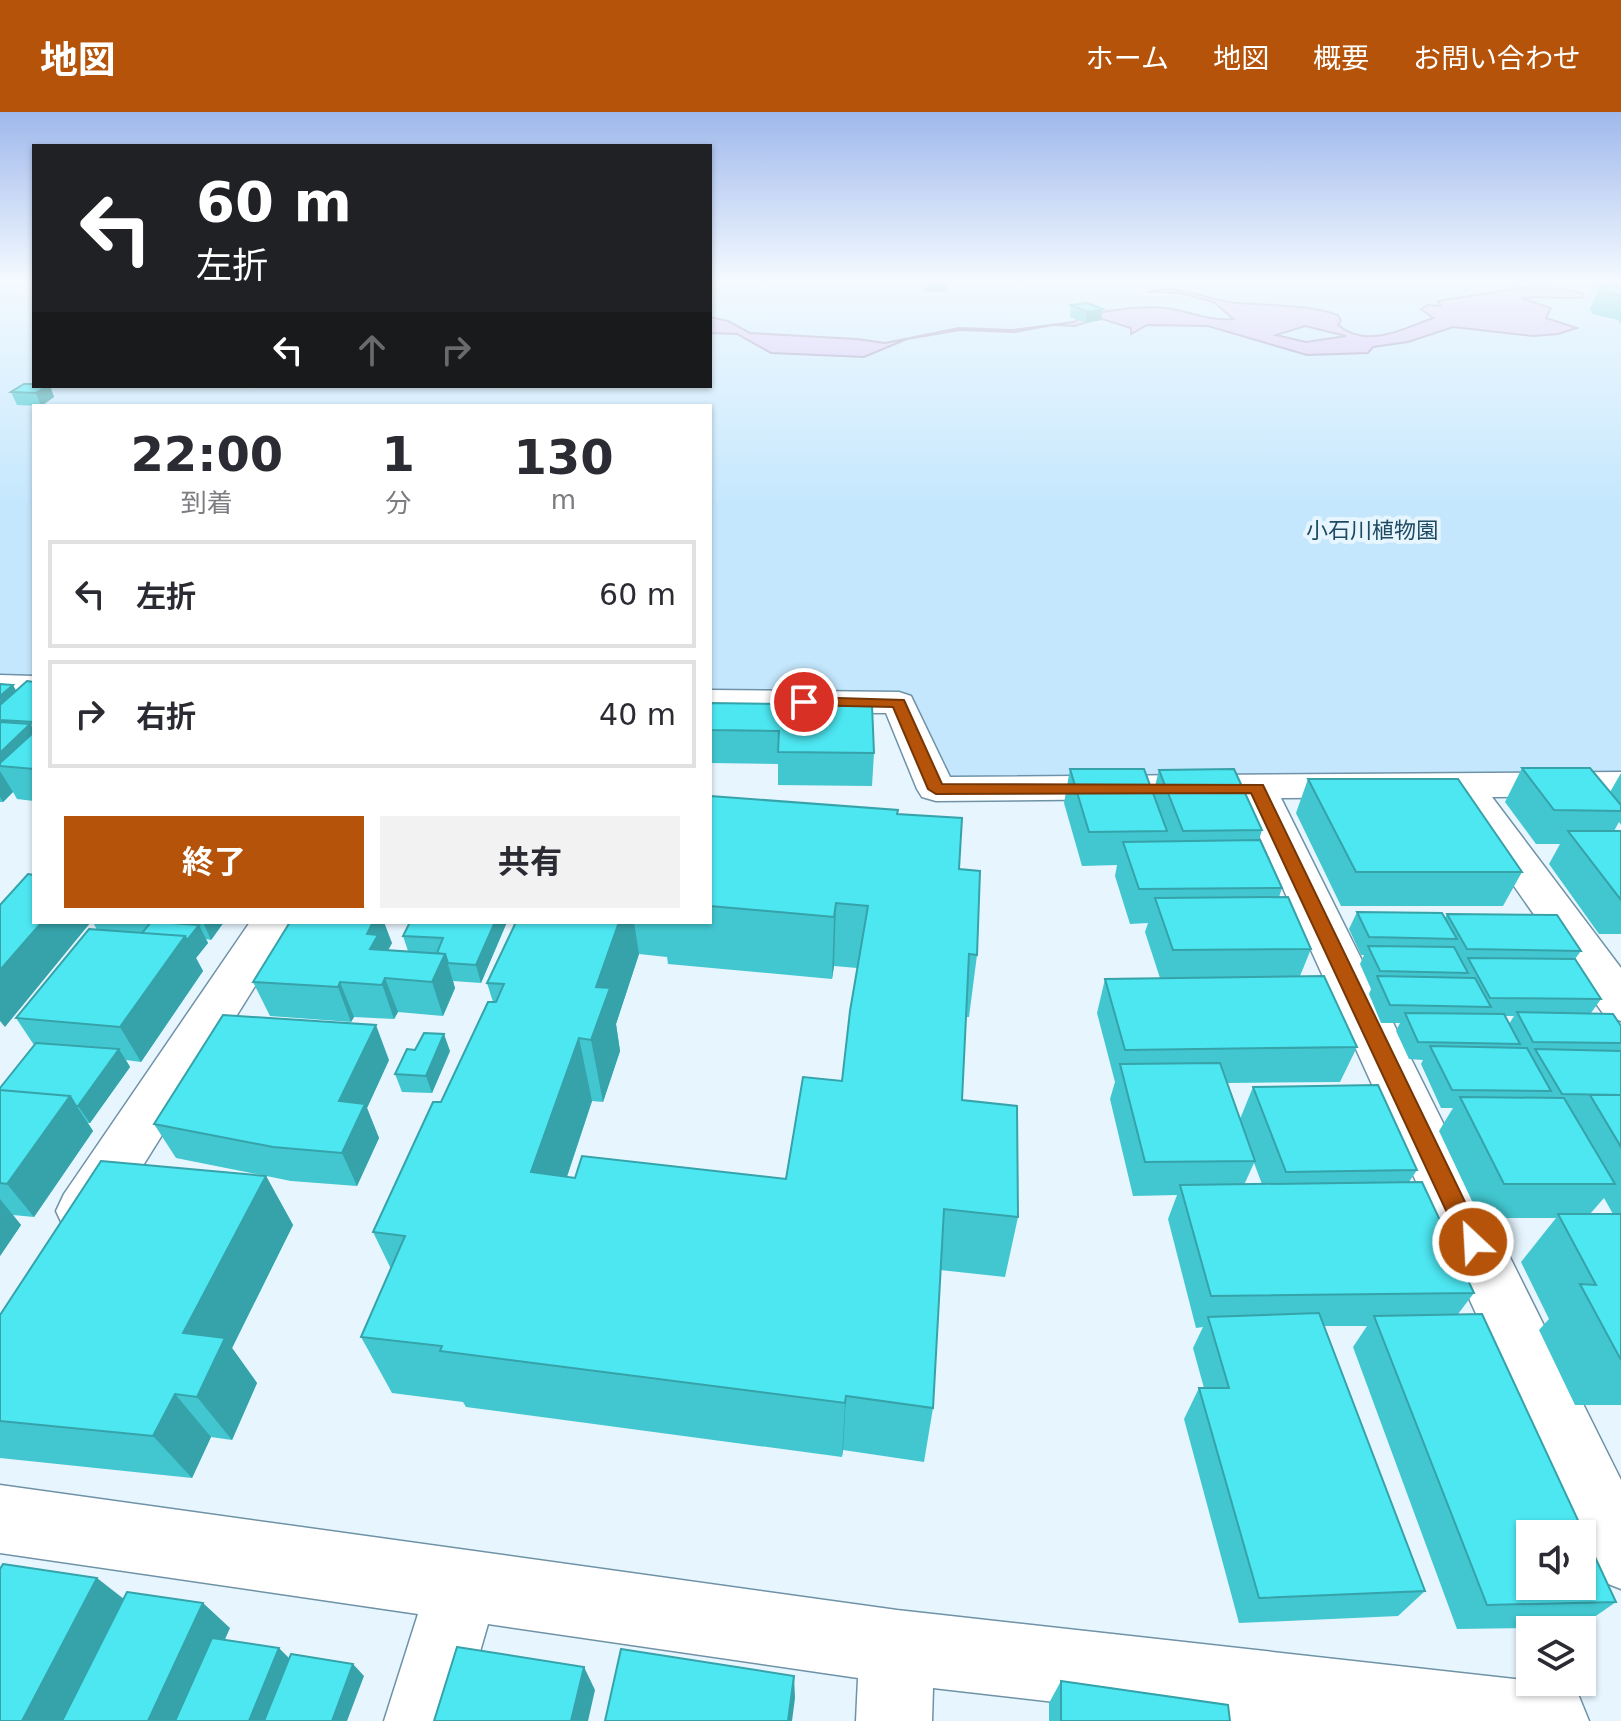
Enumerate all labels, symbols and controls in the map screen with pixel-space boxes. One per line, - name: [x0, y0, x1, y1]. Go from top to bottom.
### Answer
- text: 地図: [40, 38, 116, 82]
- text: ホーム: [1086, 42, 1169, 75]
- text: 地図: [1213, 42, 1269, 75]
- text: 概要: [1313, 42, 1369, 75]
- text: お問い合わせ: [1413, 42, 1581, 75]
- text: 60 m: [196, 169, 352, 234]
- icon: left: [64, 176, 168, 280]
- text: 左折: [196, 245, 268, 286]
- icon: left: [266, 328, 310, 372]
- icon: ahead: [350, 328, 394, 372]
- icon: right: [434, 328, 478, 372]
- text: 22:00: [130, 426, 283, 482]
- text: 1: [382, 426, 415, 482]
- text: 130: [513, 429, 614, 485]
- text: m: [551, 485, 576, 515]
- text: 到着: [181, 488, 233, 518]
- text: 分: [385, 488, 411, 518]
- park label: 小石川植物園: [1306, 518, 1438, 543]
- icon: left: [68, 572, 112, 616]
- text: 60 m: [599, 577, 676, 612]
- text: 左折: [136, 579, 196, 614]
- pin: [770, 668, 838, 736]
- icon: arrive: [782, 680, 826, 724]
- icon: right: [68, 692, 112, 736]
- text: 40 m: [599, 697, 676, 732]
- text: 右折: [136, 699, 196, 734]
- button: 終了: [64, 816, 364, 908]
- button: 共有: [380, 816, 680, 908]
- position arrow: [1431, 1200, 1515, 1284]
- map controls: [1516, 1520, 1596, 1696]
- button: sound: [1516, 1520, 1596, 1600]
- button: layers: [1516, 1616, 1596, 1696]

